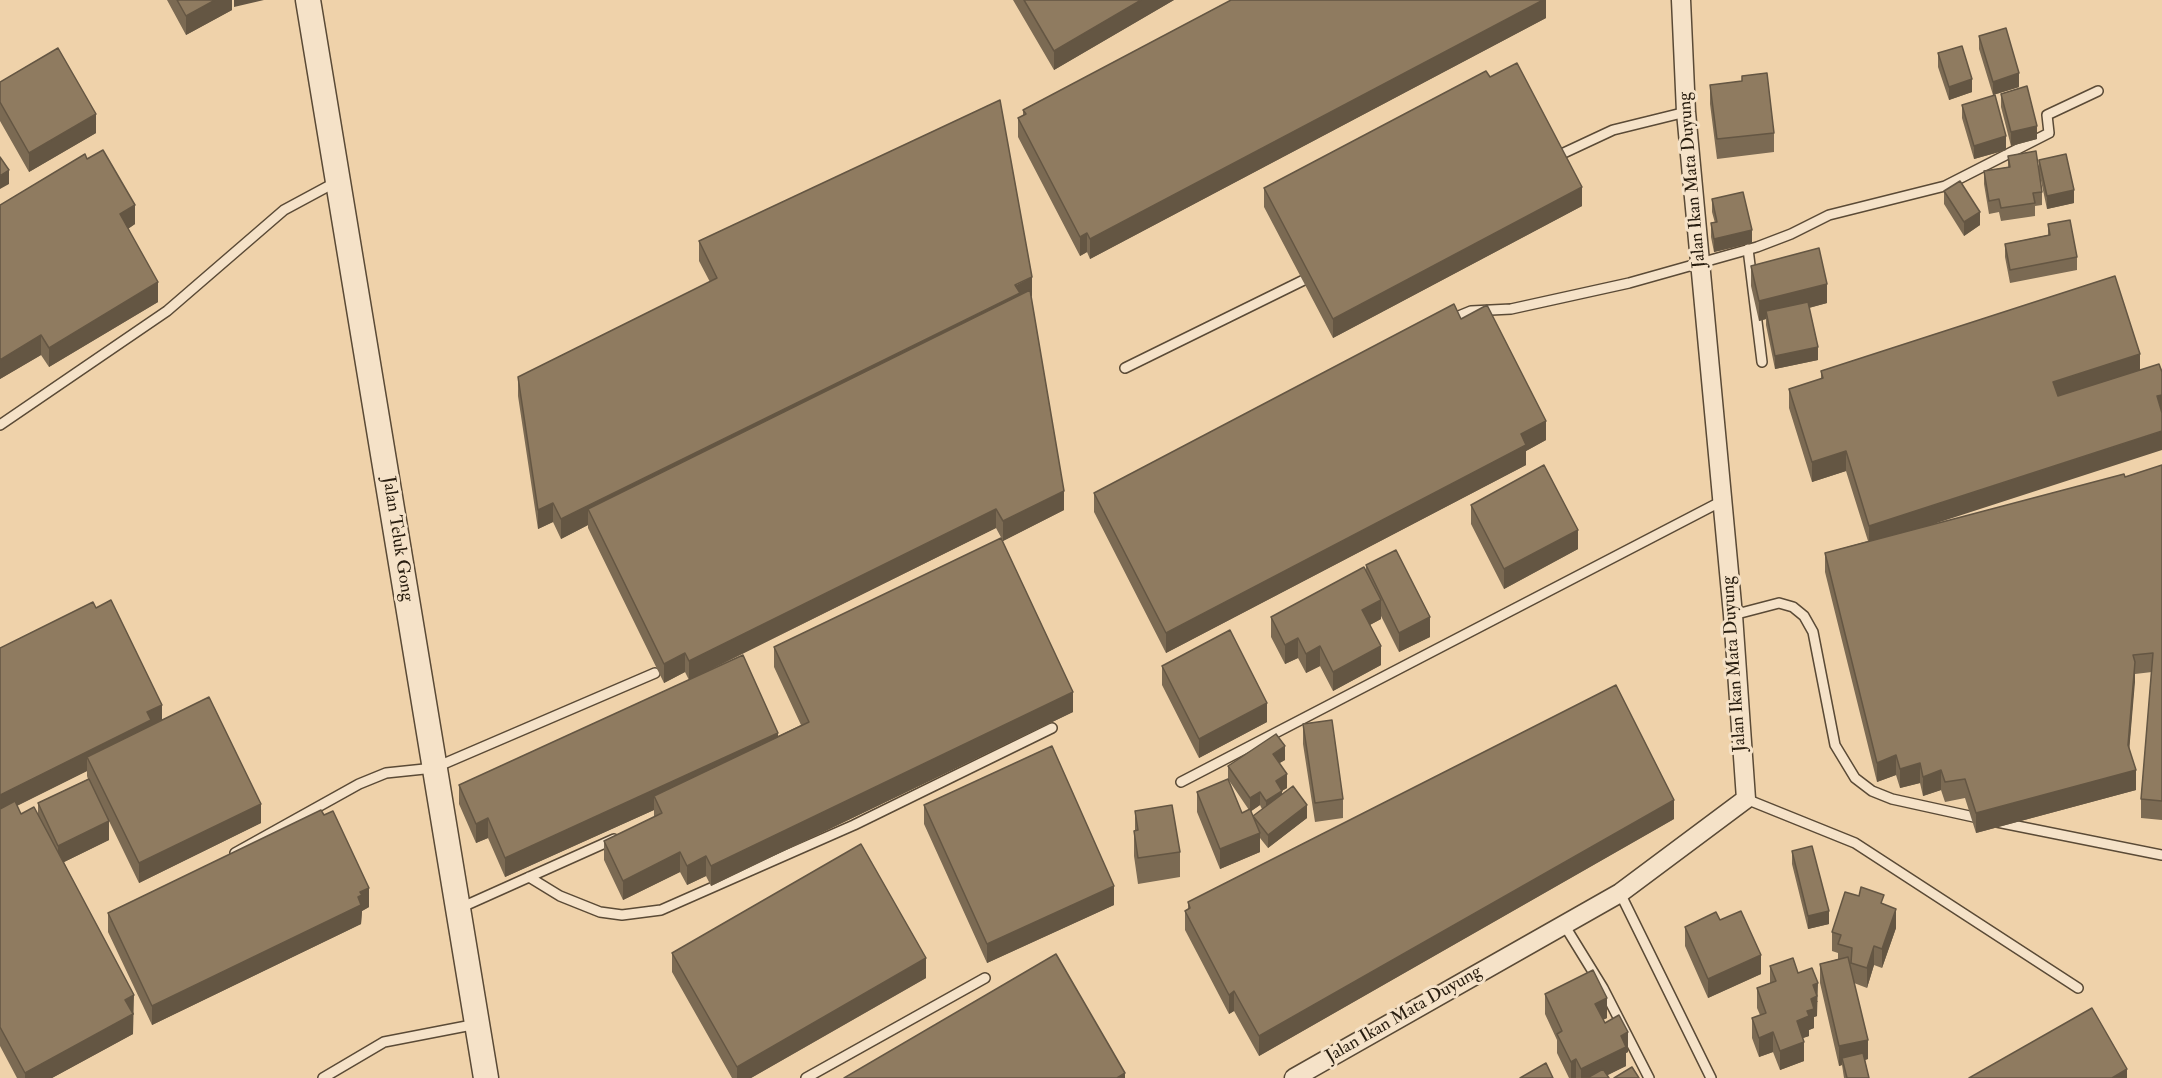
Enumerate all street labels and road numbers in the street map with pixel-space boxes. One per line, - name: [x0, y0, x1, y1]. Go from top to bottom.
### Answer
- street label: Jalan Ikan Mata Duyung: [1675, 91, 1711, 269]
- street label: Jalan Teluk Gong: [376, 475, 418, 603]
- street label: Jalan Ikan Mata Duyung: [1718, 575, 1752, 753]
- street label: Jalan Ikan Mata Duyung: [1322, 961, 1486, 1069]

